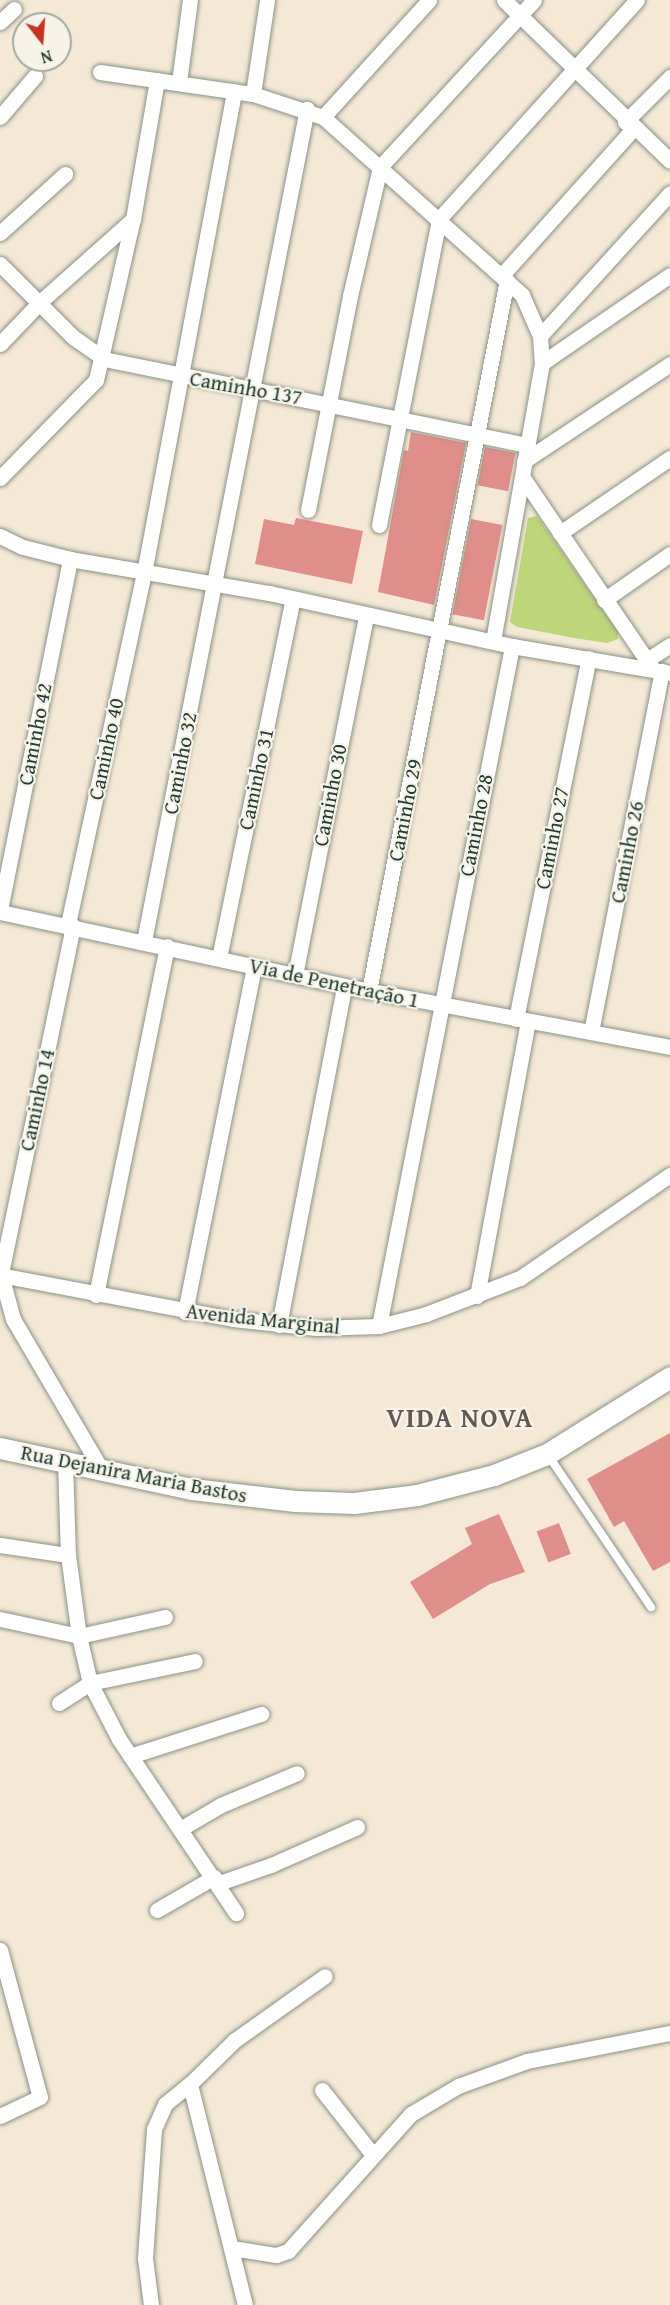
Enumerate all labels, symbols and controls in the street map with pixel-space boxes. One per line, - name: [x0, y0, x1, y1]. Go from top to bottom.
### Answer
- north arrow: [12, 12, 72, 72]
- text: N: [38, 44, 55, 70]
- street label: Caminho 137: [188, 366, 304, 410]
- street label: Caminho 42: [13, 681, 57, 787]
- street label: Caminho 40: [83, 696, 129, 802]
- street label: Caminho 32: [158, 710, 202, 816]
- street label: Caminho 31: [233, 726, 279, 832]
- street label: Caminho 30: [308, 742, 352, 848]
- street label: Caminho 29: [383, 757, 427, 863]
- street label: Caminho 28: [454, 772, 498, 878]
- street label: Caminho 27: [530, 785, 574, 891]
- street label: Caminho 26: [605, 799, 649, 905]
- street label: Via de Penetração 1: [247, 953, 421, 1013]
- street label: Caminho 14: [14, 1047, 60, 1153]
- street label: Avenida Marginal: [185, 1298, 341, 1340]
- district label: VIDA NOVA: [386, 1402, 534, 1434]
- street label: Rua Dejanira Maria Bastos: [19, 1440, 249, 1508]

